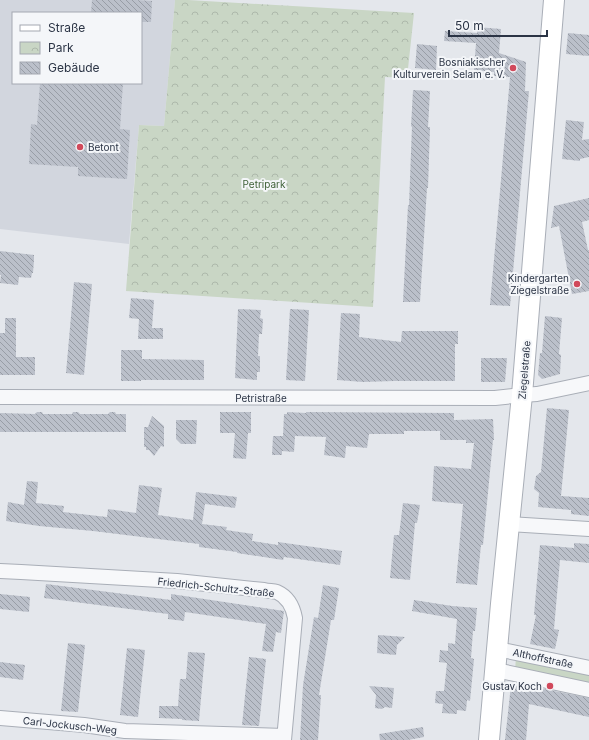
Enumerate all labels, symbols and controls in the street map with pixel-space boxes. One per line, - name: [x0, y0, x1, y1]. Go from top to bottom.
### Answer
- legend: [12, 12, 142, 84]
- scale bar: [449, 12, 547, 38]
- text: 50 m: [455, 18, 484, 33]
- text: Straße: [48, 20, 85, 35]
- text: Park: [48, 40, 74, 55]
- place label: Bosniakischer Kulturverein Selam e. V.: [393, 56, 505, 80]
- text: Gebäude: [48, 60, 100, 75]
- marker: Bosniakischer Kulturverein Selam e. V.: [508, 63, 518, 73]
- place label: Betont: [88, 141, 119, 153]
- marker: Betont: [75, 142, 85, 152]
- park label: Petripark: [242, 178, 286, 190]
- place label: Kindergarten Ziegelstraße: [508, 272, 569, 296]
- marker: Kindergarten Ziegelstraße: [572, 279, 582, 289]
- street label: Ziegelstraße: [515, 340, 533, 400]
- street label: Petristraße: [235, 392, 287, 404]
- street label: Friedrich-Schultz-Straße: [157, 575, 275, 599]
- street label: Althoffstraße: [512, 646, 574, 670]
- place label: Gustav Koch: [482, 680, 542, 692]
- marker: Gustav Koch: [545, 681, 555, 691]
- street label: Carl-Jockusch-Weg: [22, 714, 118, 736]

